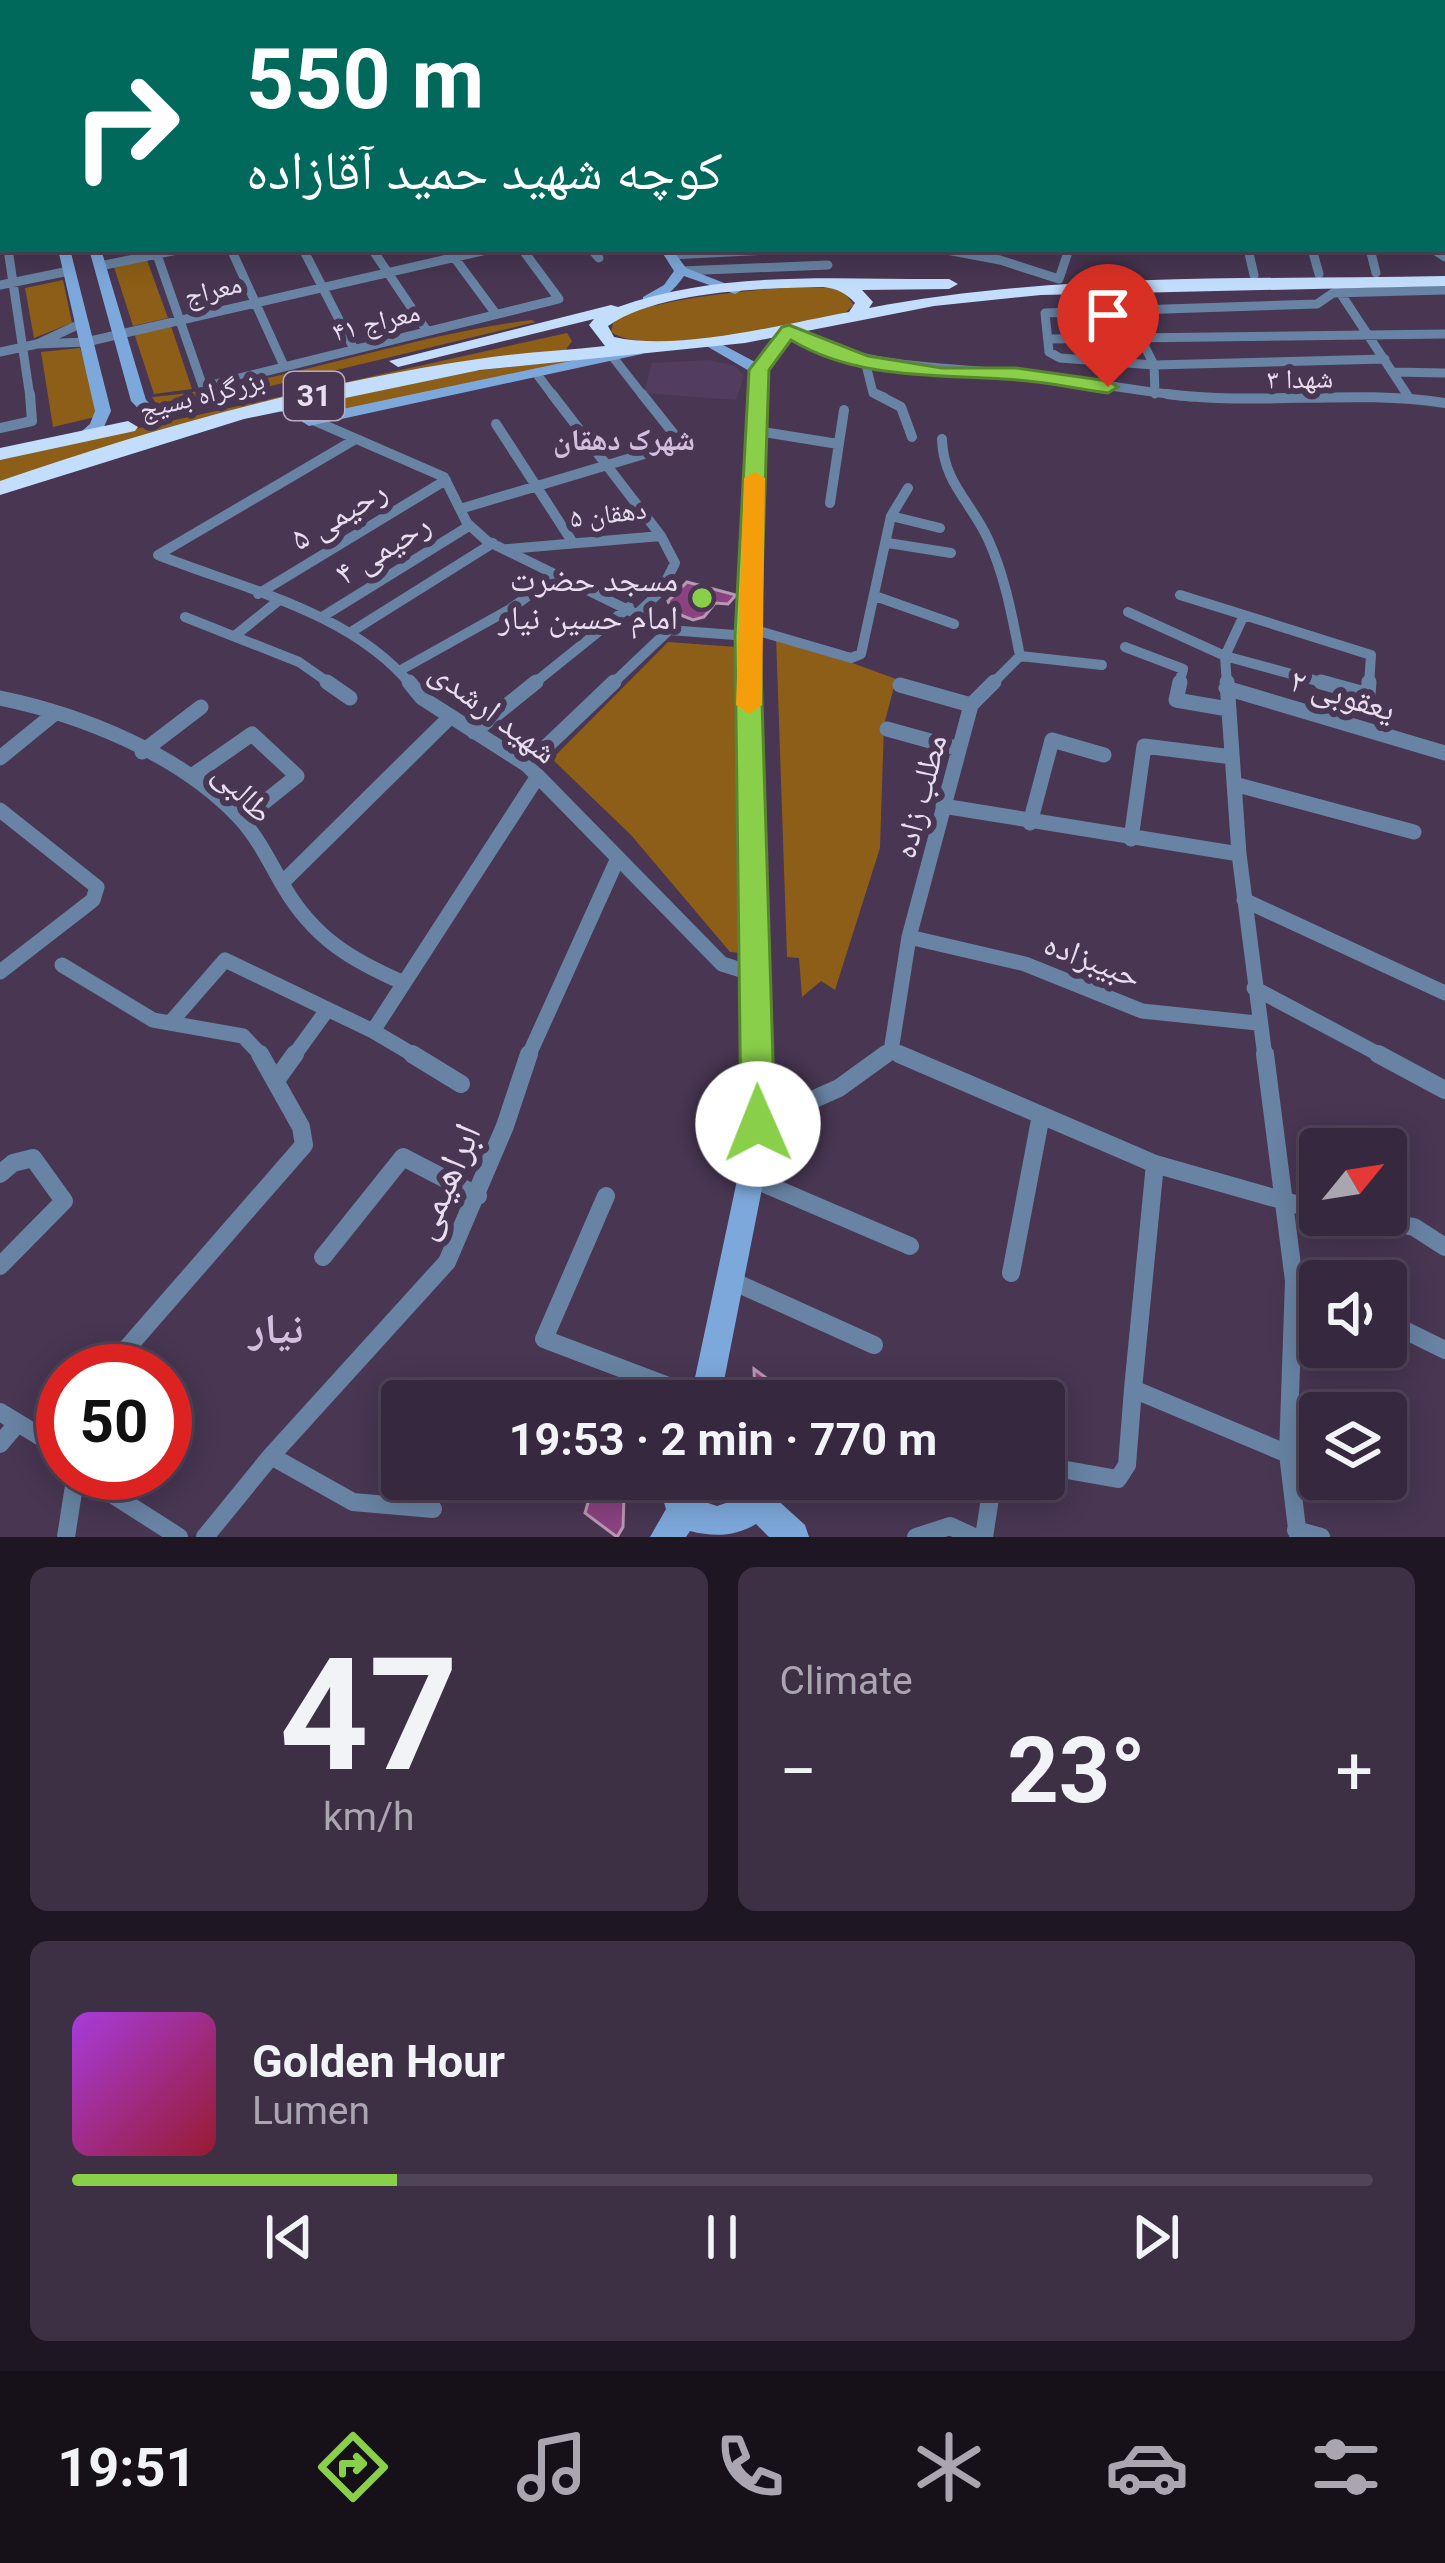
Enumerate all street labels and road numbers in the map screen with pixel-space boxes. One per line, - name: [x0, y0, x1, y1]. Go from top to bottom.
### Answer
- street label: معراج: [181, 267, 245, 314]
- street label: معراج ۴۱: [329, 296, 423, 349]
- street label: شهدا ۳: [1267, 362, 1333, 396]
- street label: بزرگراه بسیج: [136, 364, 268, 427]
- road number: 31: [284, 372, 344, 420]
- street label: رحیمی ۵: [283, 471, 394, 559]
- street label: دهقان ۵: [568, 493, 648, 535]
- street label: رحیمی ۴: [327, 504, 438, 594]
- street label: شهید ارشدی: [422, 651, 565, 772]
- street label: یعقوبی ۲: [1285, 660, 1400, 730]
- street label: مطلب زاده: [884, 730, 955, 862]
- street label: طالبی: [205, 754, 282, 832]
- street label: حبیبزاده: [1039, 923, 1147, 996]
- street label: ابراهیمی: [399, 1116, 492, 1247]

